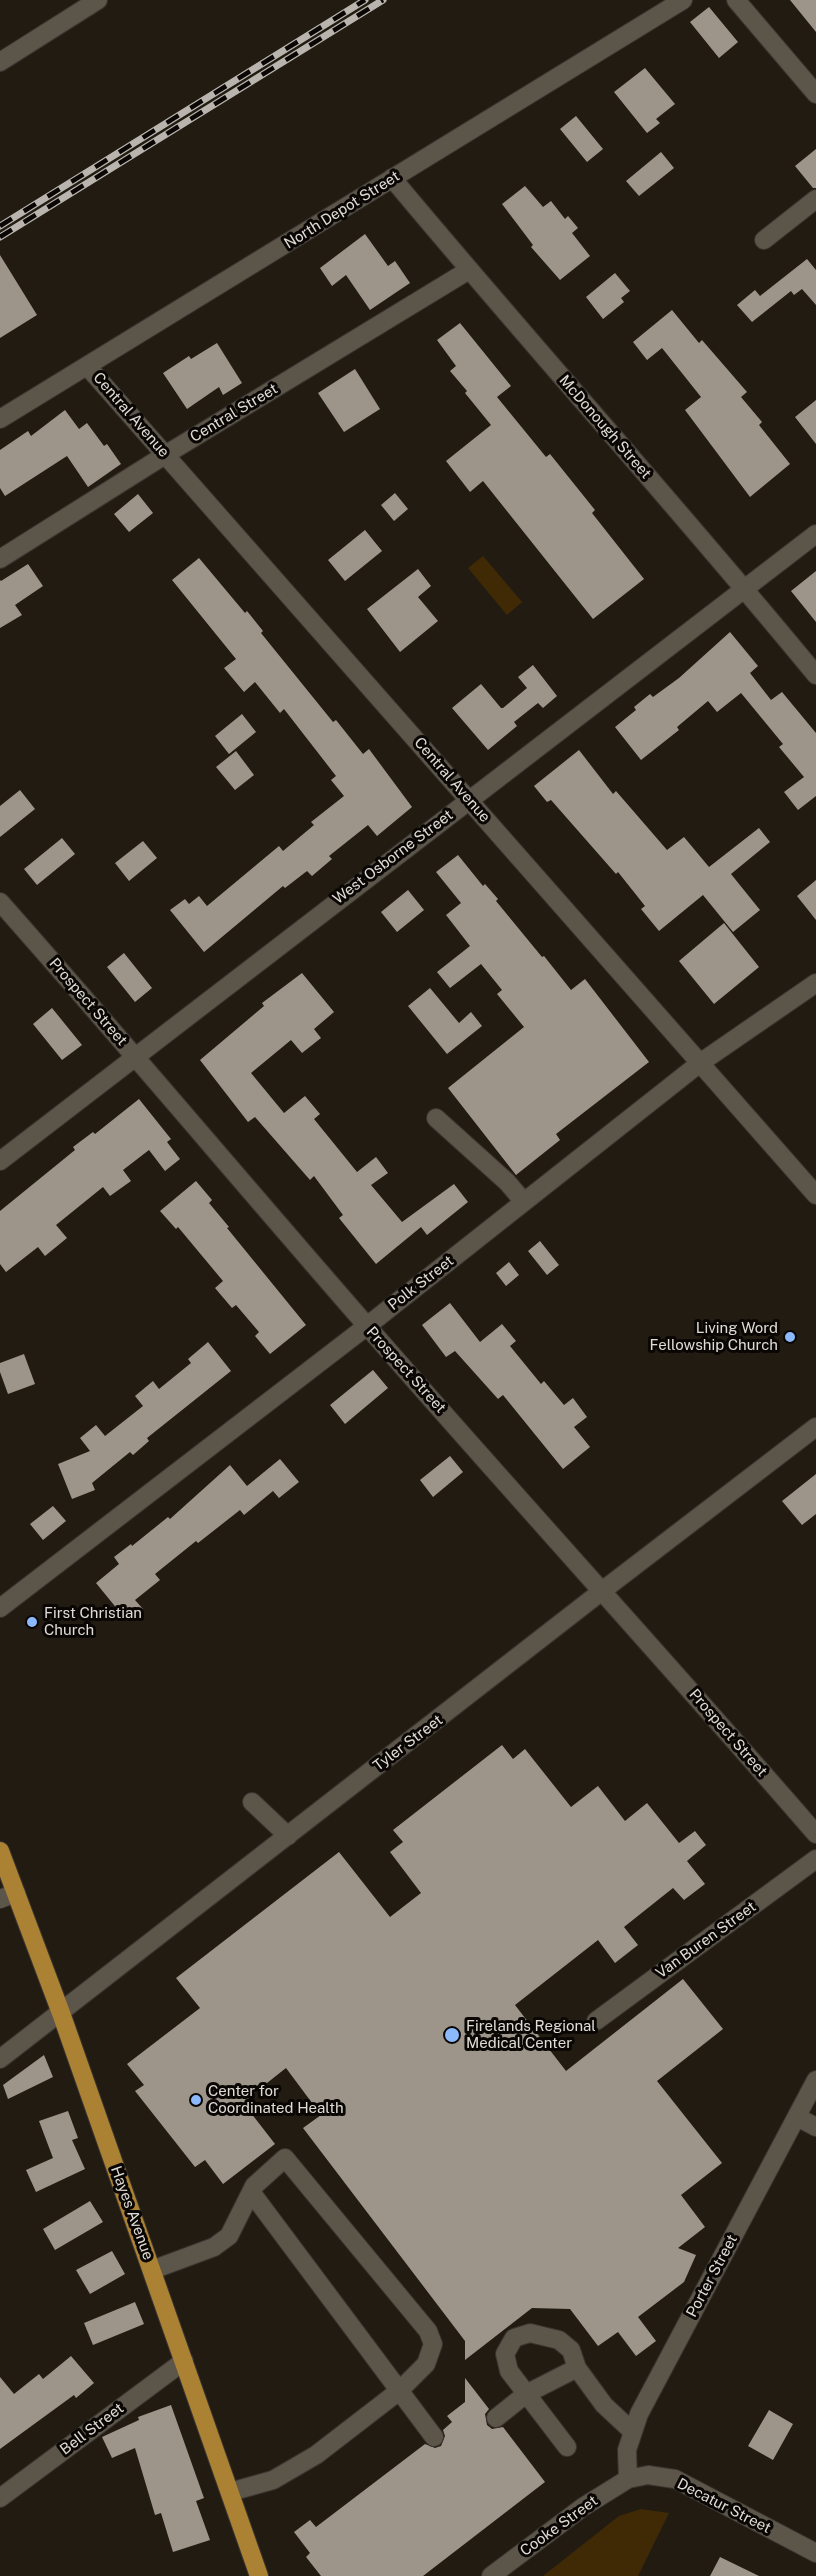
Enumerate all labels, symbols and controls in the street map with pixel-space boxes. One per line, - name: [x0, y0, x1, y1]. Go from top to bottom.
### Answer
- street label: North Depot Street: [281, 167, 403, 253]
- street label: Central Avenue: [89, 369, 173, 461]
- street label: McDonough Street: [555, 372, 655, 482]
- street label: Central Street: [187, 380, 281, 446]
- street label: Central Avenue: [410, 734, 494, 826]
- street label: West Osborne Street: [330, 806, 456, 908]
- street label: Prospect Street: [45, 955, 131, 1049]
- street label: Polk Street: [385, 1252, 457, 1314]
- place label: Living Word Fellowship Church: [650, 1319, 778, 1354]
- street label: Prospect Street: [363, 1323, 449, 1417]
- marker: Living Word Fellowship Church: [783, 1330, 797, 1344]
- place label: First Christian Church: [44, 1604, 142, 1639]
- marker: First Christian Church: [25, 1615, 39, 1629]
- street label: Prospect Street: [685, 1686, 771, 1780]
- street label: Tyler Street: [370, 1711, 446, 1775]
- street label: Van Buren Street: [652, 1898, 760, 1982]
- place label: Firelands Regional Medical Center: [466, 2017, 596, 2052]
- marker: Firelands Regional Medical Center: [443, 2026, 461, 2044]
- place label: Center for Coordinated Health: [208, 2082, 344, 2117]
- marker: Center for Coordinated Health: [189, 2093, 203, 2107]
- street label: Hayes Avenue: [107, 2164, 157, 2262]
- street label: Porter Street: [683, 2232, 741, 2320]
- street label: Bell Street: [57, 2399, 127, 2459]
- street label: Decatur Street: [674, 2475, 774, 2537]
- street label: Cooke Street: [517, 2492, 601, 2560]

